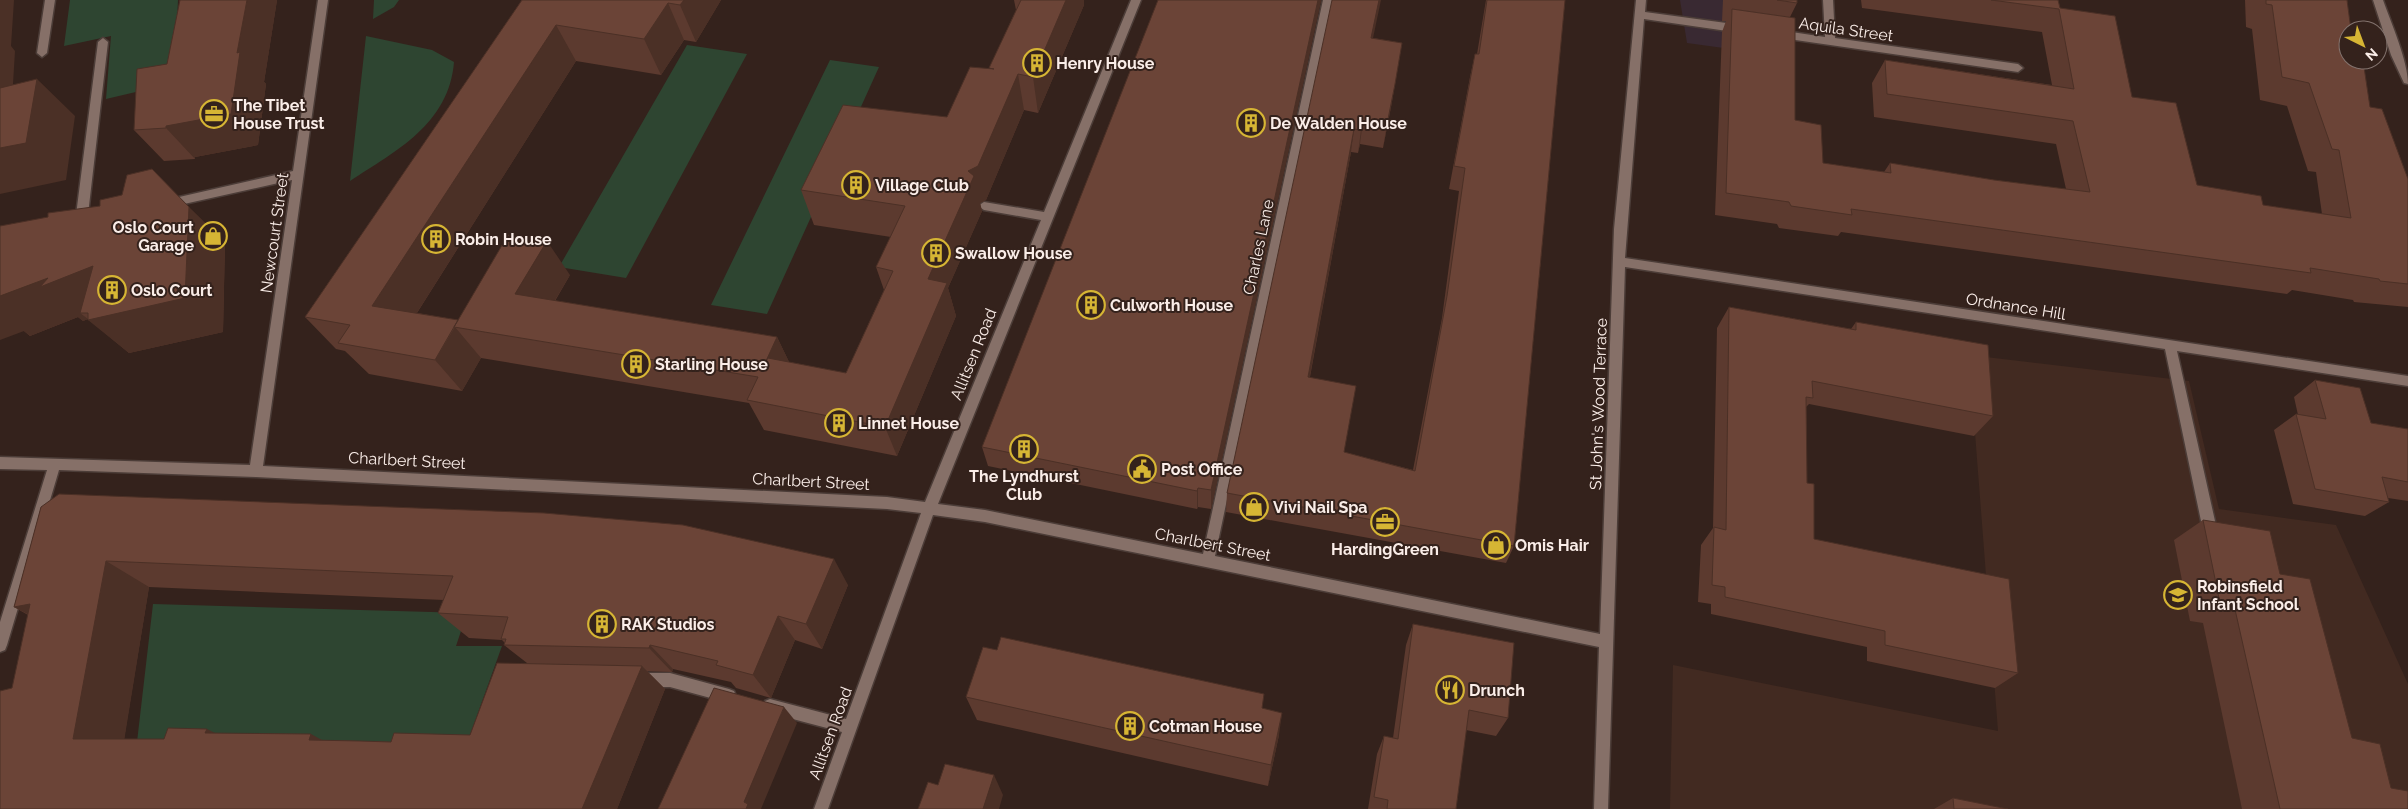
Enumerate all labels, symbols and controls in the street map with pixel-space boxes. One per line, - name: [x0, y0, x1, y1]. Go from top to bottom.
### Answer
- street label: Aquila Street: [1798, 13, 1895, 46]
- north arrow: [2338, 20, 2388, 70]
- text: N: [2362, 45, 2381, 64]
- building icon: Henry House: [1022, 48, 1052, 78]
- place label: Henry House: [1056, 54, 1155, 73]
- place label: The Tibet House Trust: [233, 96, 324, 133]
- office icon: The Tibet House Trust: [199, 99, 229, 129]
- building icon: De Walden House: [1236, 108, 1266, 138]
- place label: De Walden House: [1270, 114, 1407, 133]
- building icon: Village Club: [841, 170, 871, 200]
- street label: Newcourt Street: [257, 171, 292, 294]
- place label: Village Club: [875, 176, 969, 195]
- street label: Charles Lane: [1239, 198, 1278, 297]
- place label: Oslo Court Garage: [113, 218, 194, 255]
- shop icon: Oslo Court Garage: [198, 221, 228, 251]
- building icon: Robin House: [421, 224, 451, 254]
- place label: Robin House: [455, 230, 552, 249]
- building icon: Swallow House: [921, 238, 951, 268]
- place label: Swallow House: [955, 244, 1073, 263]
- building icon: Oslo Court: [97, 275, 127, 305]
- place label: Oslo Court: [131, 281, 212, 300]
- street label: Ordnance Hill: [1965, 289, 2068, 324]
- building icon: Culworth House: [1076, 290, 1106, 320]
- place label: Culworth House: [1110, 296, 1233, 315]
- street label: Allitsen Road: [946, 305, 1001, 403]
- street label: St John's Wood Terrace: [1586, 318, 1611, 490]
- building icon: Starling House: [621, 349, 651, 379]
- place label: Starling House: [655, 355, 768, 374]
- building icon: Linnet House: [824, 408, 854, 438]
- place label: Linnet House: [858, 414, 959, 433]
- building icon: The Lyndhurst Club: [1009, 434, 1039, 464]
- street label: Charlbert Street: [348, 448, 467, 473]
- public building icon: Post Office: [1127, 454, 1157, 484]
- place label: Post Office: [1161, 460, 1243, 479]
- place label: The Lyndhurst Club: [969, 467, 1079, 504]
- street label: Charlbert Street: [752, 469, 871, 494]
- shop icon: Vivi Nail Spa: [1239, 492, 1269, 522]
- place label: Vivi Nail Spa: [1273, 498, 1368, 517]
- office icon: HardingGreen: [1370, 507, 1400, 537]
- street label: Charlbert Street: [1153, 524, 1273, 565]
- shop icon: Omis Hair: [1481, 530, 1511, 560]
- place label: Omis Hair: [1515, 536, 1589, 555]
- place label: HardingGreen: [1331, 540, 1439, 559]
- place label: Robinsfield Infant School: [2197, 577, 2300, 614]
- school or university icon: Robinsfield Infant School: [2163, 580, 2193, 610]
- building icon: RAK Studios: [587, 609, 617, 639]
- place label: RAK Studios: [621, 615, 714, 634]
- restaurant icon: Drunch: [1435, 675, 1465, 705]
- place label: Drunch: [1469, 681, 1525, 700]
- street label: Allitsen Road: [805, 684, 856, 782]
- building icon: Cotman House: [1115, 711, 1145, 741]
- place label: Cotman House: [1149, 717, 1263, 736]

